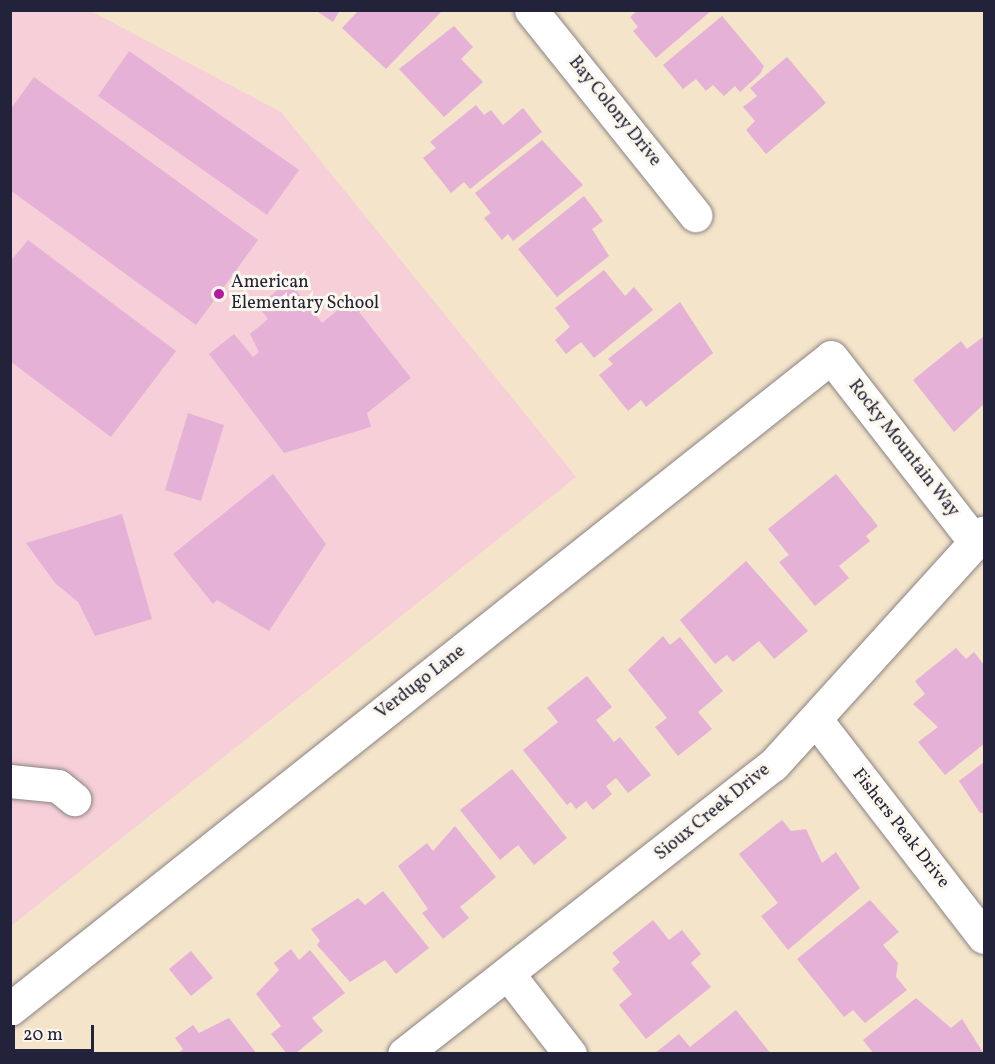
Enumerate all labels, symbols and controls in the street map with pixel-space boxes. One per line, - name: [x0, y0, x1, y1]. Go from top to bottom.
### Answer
- street label: Bay Colony Drive: [563, 52, 665, 172]
- place label: American Elementary School: [231, 273, 380, 316]
- marker: American Elementary School: [212, 287, 226, 301]
- street label: Rocky Mountain Way: [842, 376, 964, 522]
- street label: Verdugo Lane: [372, 641, 470, 725]
- street label: Sioux Creek Drive: [651, 760, 775, 866]
- street label: Fishers Peak Drive: [847, 765, 953, 893]
- scale bar: [15, 1013, 98, 1051]
- text: 20 m: [23, 1023, 63, 1048]

